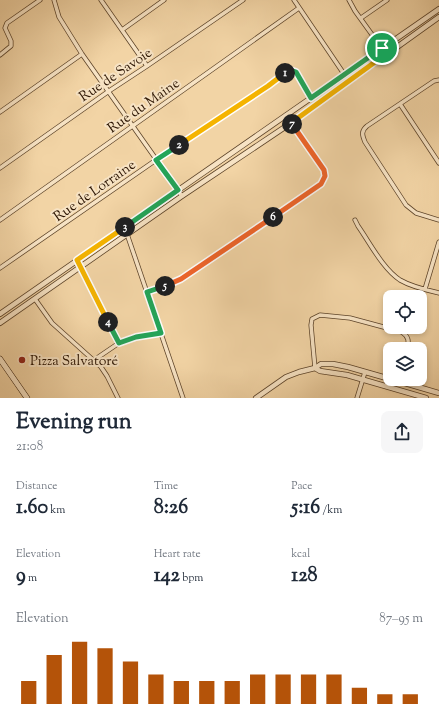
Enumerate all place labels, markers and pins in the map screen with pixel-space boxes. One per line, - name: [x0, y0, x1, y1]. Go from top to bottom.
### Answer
- pin: [365, 31, 399, 65]
- pin: 1: [275, 63, 295, 83]
- pin: 7: [282, 114, 302, 134]
- pin: 2: [169, 135, 189, 155]
- pin: 6: [263, 207, 283, 227]
- pin: 3: [115, 217, 135, 237]
- pin: 5: [155, 276, 175, 296]
- pin: 4: [98, 312, 118, 332]
- place label: Pizza Salvatoré: [30, 352, 118, 372]
- marker: Pizza Salvatoré: [17, 355, 27, 365]

